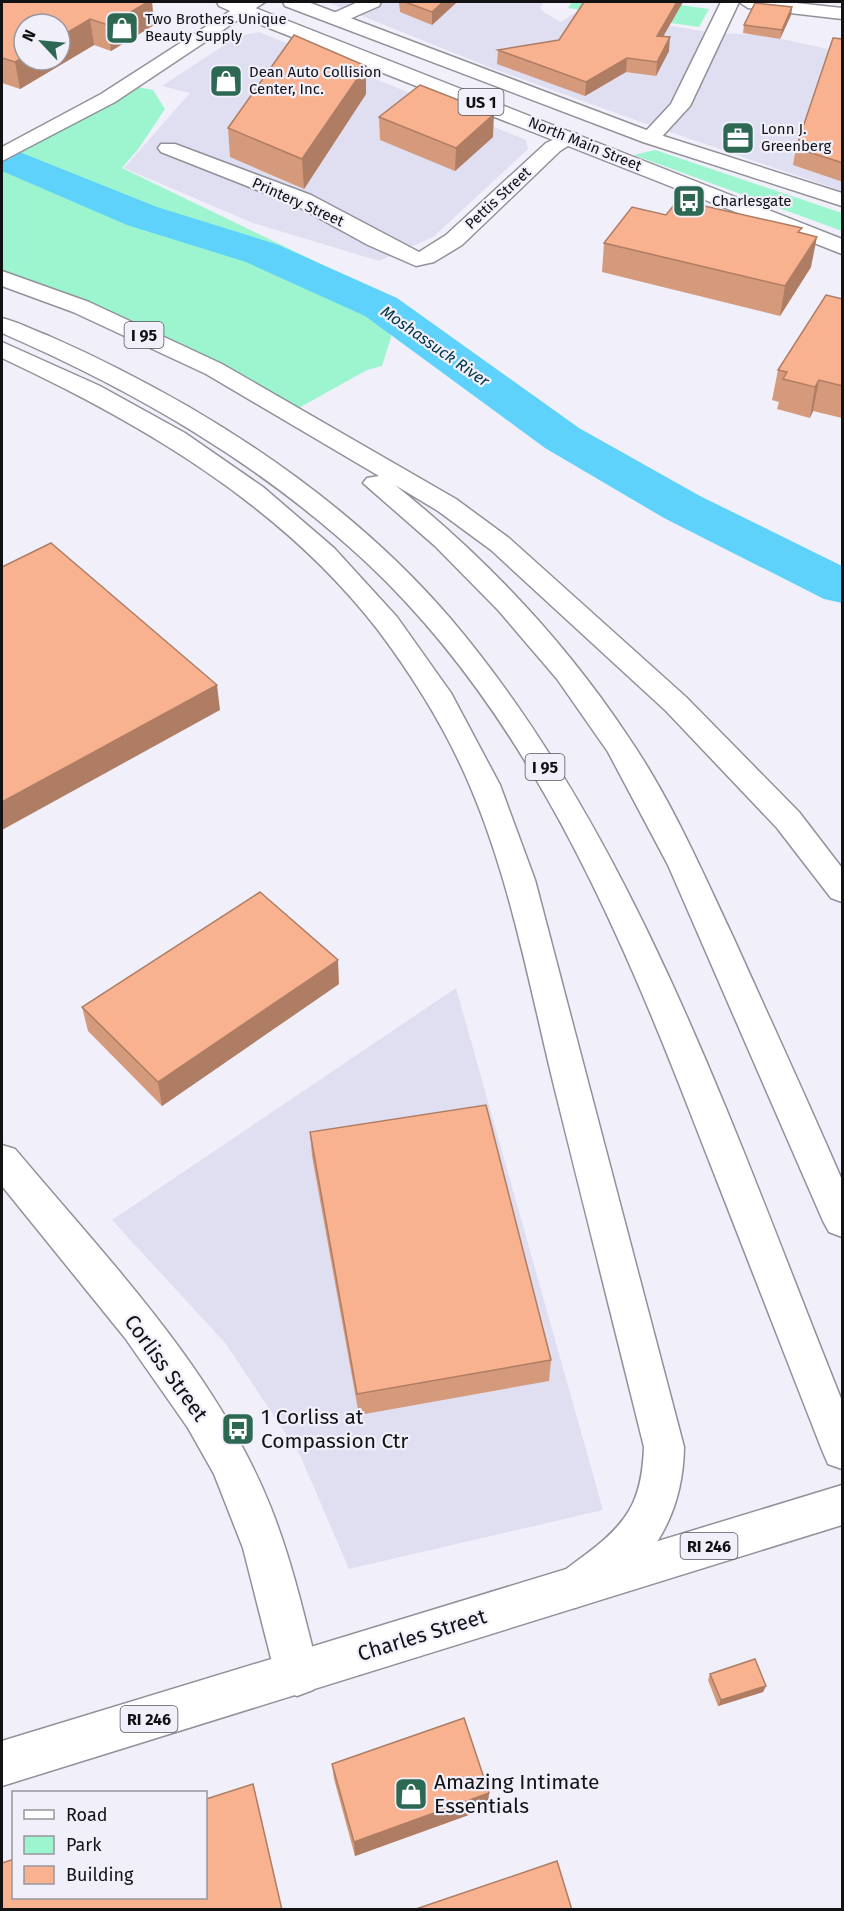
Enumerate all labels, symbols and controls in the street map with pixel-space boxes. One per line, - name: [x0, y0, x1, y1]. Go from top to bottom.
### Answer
- shop icon: Two Brothers Unique Beauty Supply: [104, 10, 140, 46]
- place label: Two Brothers Unique Beauty Supply: [145, 10, 287, 45]
- north arrow: [12, 12, 72, 72]
- text: N: [18, 27, 40, 45]
- shop icon: Dean Auto Collision Center, Inc.: [208, 63, 244, 99]
- place label: Dean Auto Collision Center, Inc.: [249, 63, 382, 98]
- road number: US 1: [458, 89, 504, 115]
- street label: North Main Street: [526, 113, 645, 175]
- office icon: Lonn J. Greenberg: [720, 120, 756, 156]
- place label: Lonn J. Greenberg: [761, 120, 832, 155]
- street label: Pettis Street: [461, 163, 535, 233]
- street label: Printery Street: [249, 174, 347, 230]
- bus stop icon: Charlesgate: [671, 183, 707, 219]
- place label: Charlesgate: [712, 192, 792, 210]
- water label: Moshassuck River: [377, 302, 494, 391]
- road number: I 95: [124, 322, 164, 348]
- road number: I 95: [526, 754, 564, 780]
- street label: Corliss Street: [119, 1309, 214, 1427]
- place label: 1 Corliss at Compassion Ctr: [261, 1404, 408, 1454]
- bus stop icon: 1 Corliss at Compassion Ctr: [220, 1411, 256, 1447]
- road number: RI 246: [680, 1533, 738, 1559]
- street label: Charles Street: [354, 1603, 490, 1667]
- road number: RI 246: [120, 1706, 178, 1732]
- place label: Amazing Intimate Essentials: [434, 1769, 599, 1819]
- shop icon: Amazing Intimate Essentials: [393, 1776, 429, 1812]
- legend: [12, 1791, 207, 1899]
- text: Road: [66, 1804, 108, 1826]
- text: Park: [66, 1834, 102, 1856]
- text: Building: [66, 1864, 134, 1886]

